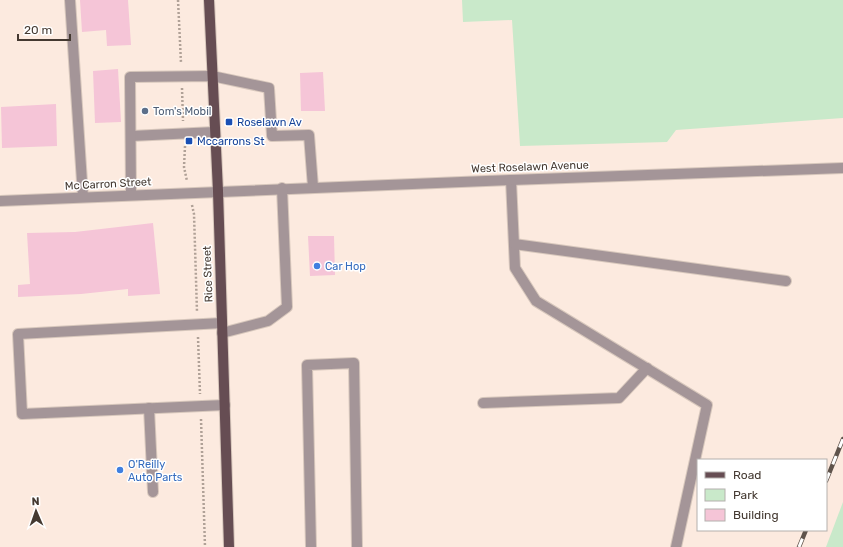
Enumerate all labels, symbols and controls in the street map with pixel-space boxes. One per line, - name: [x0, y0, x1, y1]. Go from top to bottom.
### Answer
- scale bar: [18, 16, 70, 42]
- text: 20 m: [24, 23, 52, 37]
- place label: Tom's Mobil: [153, 105, 211, 118]
- marker: Tom's Mobil: [140, 106, 150, 116]
- place label: Roselawn Av: [237, 116, 302, 129]
- marker: Roselawn Av: [224, 117, 234, 127]
- place label: Mccarrons St: [197, 135, 265, 148]
- marker: Mccarrons St: [184, 136, 194, 146]
- street label: West Roselawn Avenue: [471, 158, 589, 176]
- street label: Mc Carron Street: [64, 175, 152, 193]
- street label: Rice Street: [200, 245, 215, 303]
- place label: Car Hop: [325, 260, 366, 273]
- marker: Car Hop: [312, 261, 322, 271]
- place label: O'Reilly Auto Parts: [128, 458, 183, 484]
- legend: [697, 459, 827, 531]
- marker: O'Reilly Auto Parts: [115, 465, 125, 475]
- text: Road: [733, 468, 761, 482]
- text: Park: [733, 488, 759, 502]
- north arrow: [16, 491, 56, 531]
- text: N: [31, 495, 40, 508]
- text: Building: [733, 508, 779, 522]

